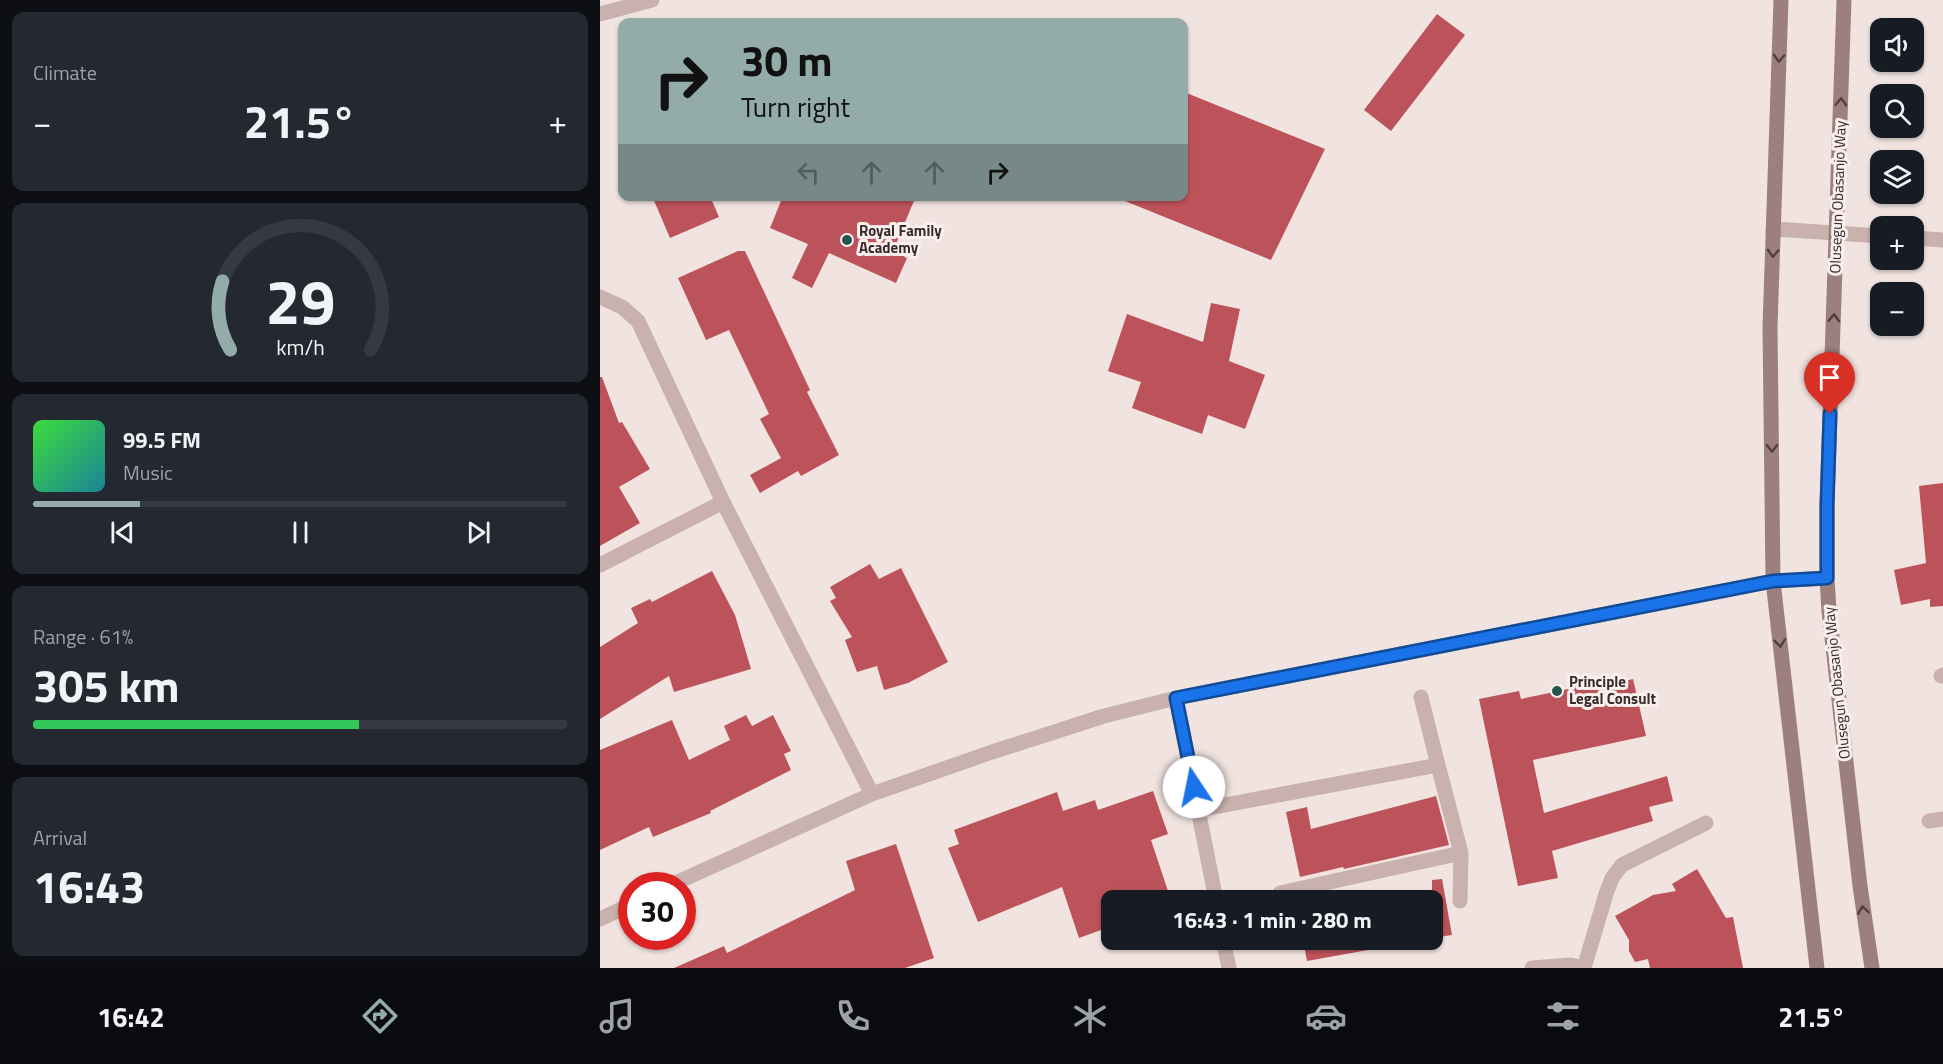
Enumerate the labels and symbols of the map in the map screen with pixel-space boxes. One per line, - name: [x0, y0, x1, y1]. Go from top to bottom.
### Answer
- one-way arrow: [1773, 54, 1785, 63]
- one-way arrow: [1835, 98, 1847, 107]
- street label: Olusegun Obasanjo Way: [1823, 120, 1852, 274]
- place label: Royal Family Academy: [859, 219, 942, 259]
- marker: Royal Family Academy: [840, 233, 854, 247]
- one-way arrow: [1766, 249, 1779, 258]
- one-way arrow: [1828, 314, 1840, 323]
- pin: [1804, 352, 1855, 414]
- one-way arrow: [1766, 444, 1778, 453]
- street label: Olusegun Obasanjo Way: [1817, 606, 1856, 760]
- one-way arrow: [1773, 638, 1786, 648]
- place label: Principle Legal Consult: [1569, 670, 1656, 710]
- marker: Principle Legal Consult: [1550, 684, 1564, 698]
- position arrow: [1162, 755, 1226, 819]
- speed limit sign: 30: [618, 872, 696, 950]
- one-way arrow: [1858, 905, 1870, 915]

